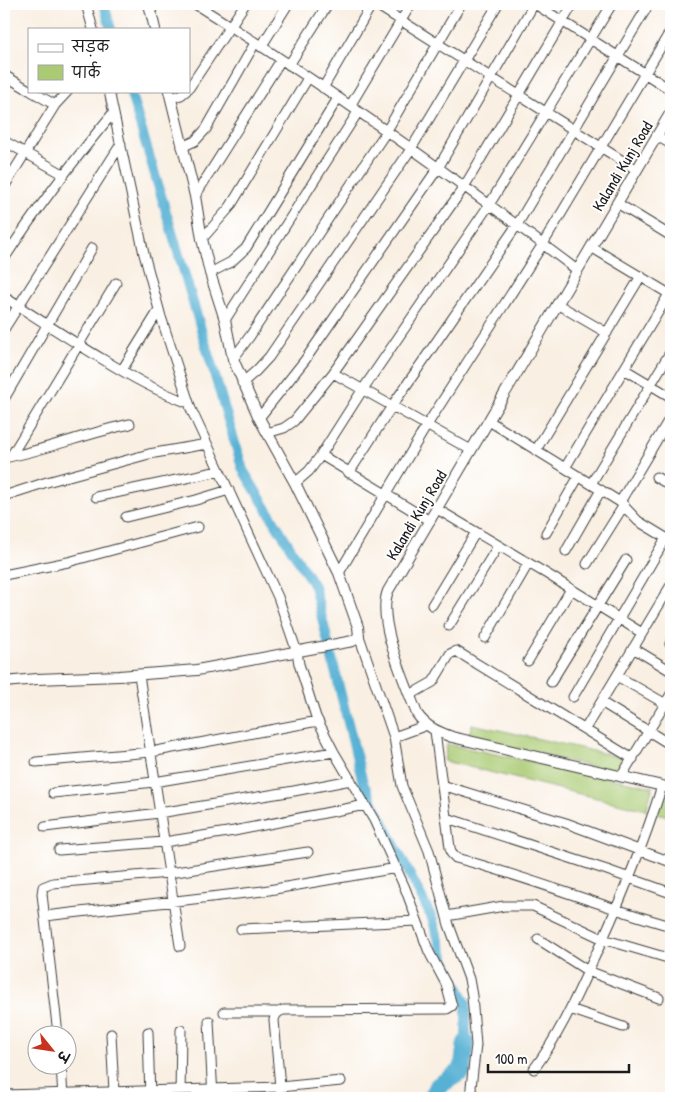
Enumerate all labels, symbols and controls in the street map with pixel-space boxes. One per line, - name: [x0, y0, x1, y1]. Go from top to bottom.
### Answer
- legend: [28, 28, 190, 92]
- text: सड़क: [71, 36, 110, 57]
- text: पार्क: [71, 61, 102, 83]
- street label: Kalandi Kunj Road: [586, 117, 658, 215]
- street label: Kalandi Kunj Road: [380, 466, 452, 564]
- north arrow: [28, 1024, 78, 1074]
- scale bar: [488, 1042, 629, 1074]
- text: उ: [52, 1046, 75, 1067]
- text: 100 m: [495, 1048, 528, 1069]

